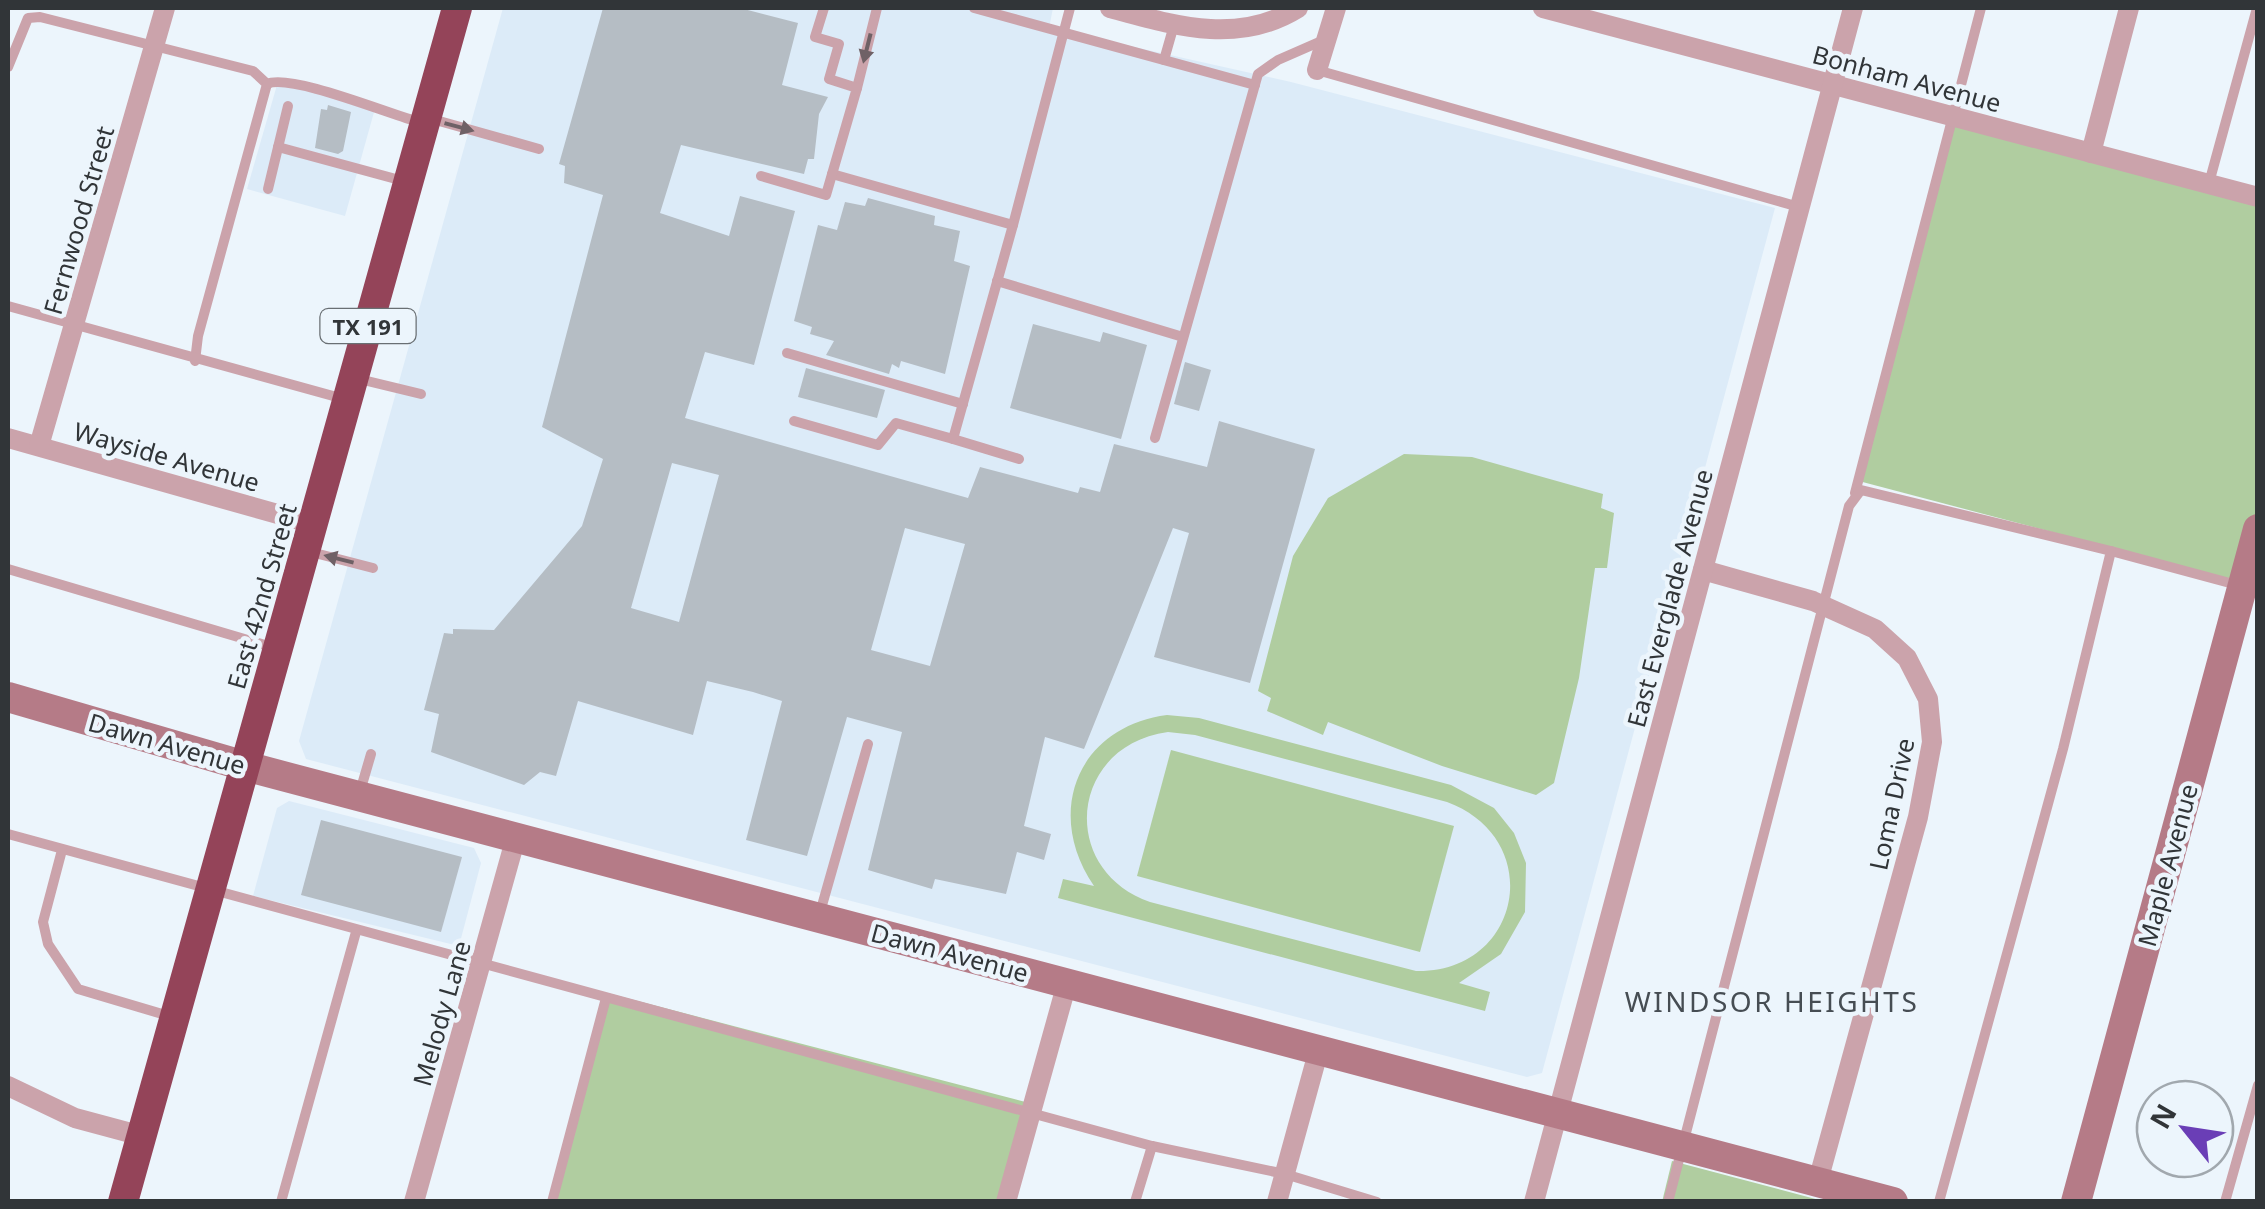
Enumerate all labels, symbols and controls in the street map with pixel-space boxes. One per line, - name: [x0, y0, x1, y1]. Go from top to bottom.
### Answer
- one-way arrow: [859, 33, 874, 64]
- street label: Bonham Avenue: [1809, 36, 2005, 120]
- one-way arrow: [444, 119, 475, 135]
- street label: Fernwood Street: [35, 122, 121, 318]
- road number: TX 191: [320, 309, 416, 343]
- street label: Wayside Avenue: [70, 413, 264, 499]
- street label: East Everglade Avenue: [1618, 465, 1720, 731]
- street label: East 42nd Street: [218, 499, 304, 693]
- one-way arrow: [323, 551, 354, 567]
- street label: Dawn Avenue: [85, 704, 249, 782]
- street label: Loma Drive: [1860, 735, 1922, 873]
- street label: Maple Avenue: [2129, 780, 2205, 950]
- street label: Dawn Avenue: [868, 915, 1032, 989]
- street label: Melody Lane: [404, 936, 478, 1090]
- district label: WINDSOR HEIGHTS: [1625, 982, 1919, 1020]
- north arrow: [2135, 1079, 2235, 1179]
- text: N: [2140, 1097, 2185, 1135]

